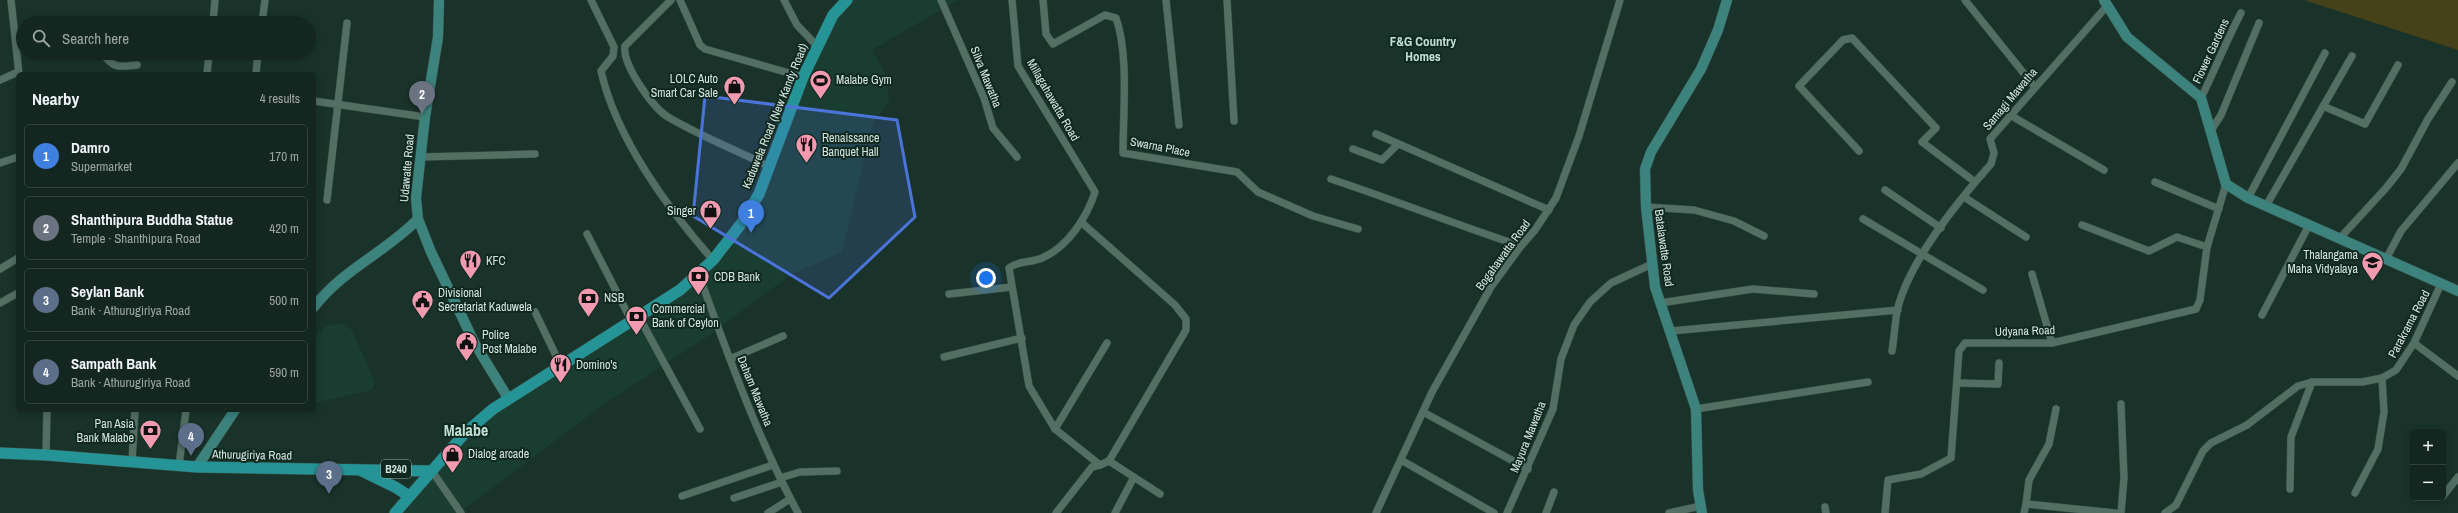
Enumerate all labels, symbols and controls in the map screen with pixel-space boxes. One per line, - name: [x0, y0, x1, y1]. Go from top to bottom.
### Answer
- search box: [16, 16, 316, 60]
- street label: Flower Gardens: [2189, 16, 2233, 86]
- icon: search: [30, 27, 52, 49]
- text: Search here: [62, 28, 129, 49]
- district label: F&G Country Homes: [1390, 33, 1456, 65]
- street label: Kaduwela Road (New Kandy Road): [738, 41, 812, 191]
- street label: Silva Mawatha: [966, 44, 1006, 110]
- street label: Millagahawatta Road: [1023, 56, 1083, 144]
- street label: Samagi Mawatha: [1979, 64, 2041, 133]
- sports icon: Malabe Gym: [808, 67, 834, 100]
- place label: LOLC Auto Smart Car Sale: [651, 71, 718, 101]
- place label: Malabe Gym: [836, 72, 892, 88]
- shop icon: LOLC Auto Smart Car Sale: [721, 73, 747, 106]
- pin: 2: [409, 81, 435, 114]
- text: Nearby: [32, 87, 79, 110]
- text: 4 results: [260, 90, 300, 107]
- place label: Renaissance Banquet Hall: [822, 130, 879, 160]
- restaurant icon: Renaissance Banquet Hall: [793, 132, 819, 165]
- street label: Swarna Place: [1129, 133, 1191, 161]
- street label: Udawatte Road: [396, 134, 418, 202]
- text: Damro: [71, 137, 110, 158]
- text: 1: [43, 148, 49, 165]
- text: 170 m: [269, 148, 299, 165]
- text: Supermarket: [71, 158, 132, 175]
- shop icon: Singer: [698, 198, 724, 231]
- pin: 1: [738, 200, 764, 233]
- place label: Singer: [667, 203, 697, 219]
- street label: Batalawatte Road: [1651, 208, 1677, 288]
- text: Shanthipura Buddha Statue: [71, 209, 233, 230]
- street label: Bogahawatta Road: [1472, 216, 1534, 294]
- text: 2: [43, 220, 49, 237]
- text: 420 m: [269, 220, 299, 237]
- text: Temple · Shanthipura Road: [71, 230, 201, 247]
- place label: Thalangama Maha Vidyalaya: [2288, 247, 2359, 277]
- restaurant icon: KFC: [457, 248, 483, 281]
- school or university icon: Thalangama Maha Vidyalaya: [2360, 249, 2386, 282]
- place label: KFC: [486, 253, 506, 269]
- bank icon: CDB Bank: [685, 264, 711, 297]
- your location: [976, 268, 996, 288]
- place label: CDB Bank: [714, 269, 760, 285]
- text: Seylan Bank: [71, 281, 144, 302]
- place label: Divisional Secretariat Kaduwela: [438, 285, 533, 315]
- bank icon: NSB: [576, 285, 602, 318]
- public building icon: Divisional Secretariat Kaduwela: [409, 287, 435, 320]
- street label: Parakrama Road: [2384, 287, 2434, 361]
- place label: NSB: [604, 290, 625, 306]
- text: 3: [43, 292, 49, 309]
- text: 500 m: [269, 292, 299, 309]
- place label: Commercial Bank of Ceylon: [652, 301, 719, 331]
- text: Bank · Athurugiriya Road: [71, 302, 190, 319]
- bank icon: Commercial Bank of Ceylon: [624, 303, 650, 336]
- street label: Udyana Road: [1995, 322, 2055, 340]
- place label: Police Post Malabe: [482, 327, 537, 357]
- public building icon: Police Post Malabe: [454, 329, 480, 362]
- restaurant icon: Domino's: [548, 352, 574, 385]
- text: Sampath Bank: [71, 353, 156, 374]
- street label: Daham Mawatha: [734, 354, 777, 429]
- place label: Domino's: [576, 357, 617, 373]
- text: 4: [43, 364, 49, 381]
- text: 590 m: [269, 364, 299, 381]
- text: Bank · Athurugiriya Road: [71, 374, 190, 391]
- street label: Mayura Mawatha: [1506, 399, 1550, 475]
- place label: Pan Asia Bank Malabe: [77, 416, 135, 446]
- bank icon: Pan Asia Bank Malabe: [137, 418, 163, 451]
- district label: Malabe: [444, 419, 488, 441]
- pin: 4: [178, 423, 204, 456]
- map controls: [2410, 429, 2446, 501]
- button: +: [2410, 429, 2446, 465]
- shop icon: Dialog arcade: [440, 441, 466, 474]
- street label: Athurugiriya Road: [211, 446, 292, 464]
- place label: Dialog arcade: [468, 446, 529, 462]
- road number: B240: [381, 460, 411, 478]
- pin: 3: [316, 461, 342, 494]
- button: −: [2410, 465, 2446, 501]

